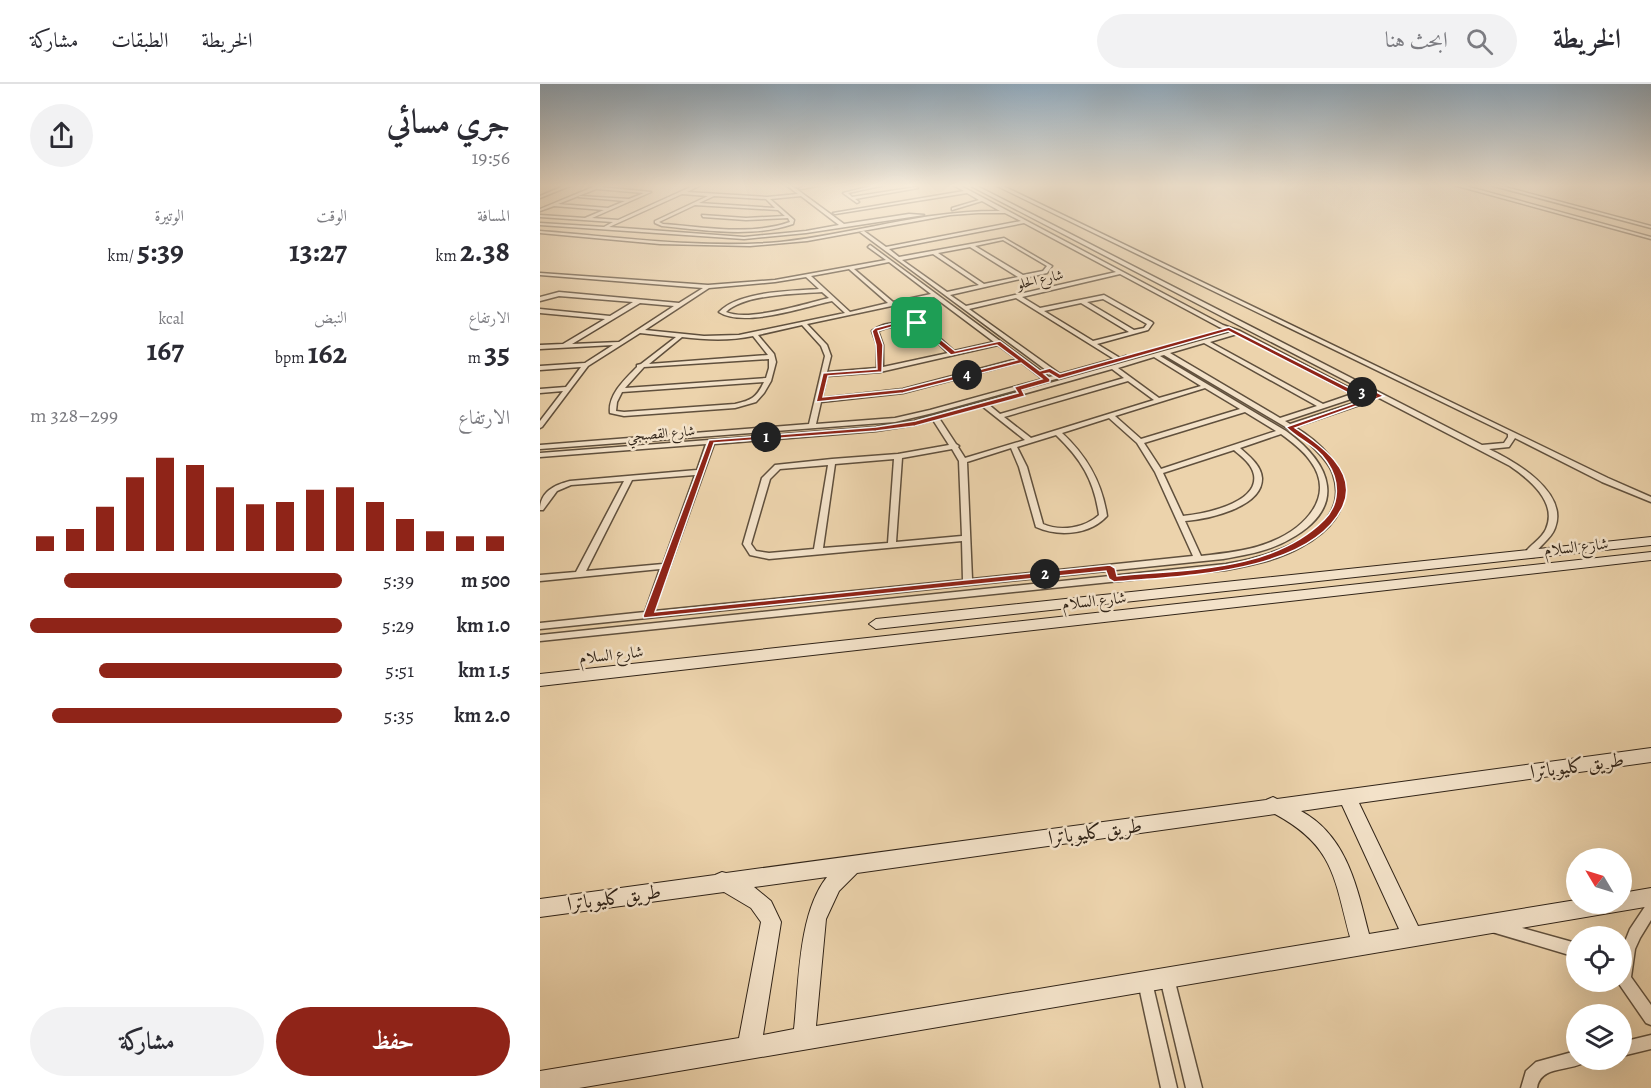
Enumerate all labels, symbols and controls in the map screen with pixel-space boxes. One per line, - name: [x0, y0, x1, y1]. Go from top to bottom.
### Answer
- search box: [1097, 14, 1517, 68]
- text: الخريطة: [1553, 20, 1621, 58]
- text: ابحث هنا: [1385, 25, 1448, 55]
- icon: search: [1463, 25, 1496, 58]
- text: مشاركة: [30, 26, 78, 54]
- text: الطبقات: [111, 26, 168, 54]
- text: الخريطة: [201, 26, 253, 54]
- text: جري مسائي: [387, 99, 510, 144]
- button: share: [30, 104, 93, 167]
- text: 19:56: [471, 144, 510, 171]
- text: الوتيرة: [154, 205, 184, 227]
- text: الوقت: [316, 205, 347, 227]
- text: المسافة: [477, 205, 510, 227]
- text: 5:39: [137, 231, 184, 271]
- text: 13:27: [289, 231, 347, 271]
- text: 2.38: [460, 231, 510, 271]
- text: /km: [108, 245, 137, 267]
- text: km: [436, 245, 460, 267]
- street label: شارع الحلو: [1013, 265, 1066, 296]
- pin: [891, 297, 942, 348]
- icon: arrive: [900, 306, 933, 339]
- text: النبض: [314, 307, 347, 329]
- text: الارتفاع: [468, 307, 510, 329]
- text: kcal: [158, 308, 184, 330]
- text: 167: [146, 330, 184, 370]
- text: 162: [308, 333, 347, 373]
- text: 35: [484, 333, 510, 373]
- text: bpm: [275, 347, 308, 369]
- text: m: [468, 347, 484, 369]
- pin: 4: [952, 360, 982, 390]
- text: 4: [963, 364, 971, 386]
- pin: 3: [1347, 377, 1377, 407]
- text: 3: [1359, 381, 1365, 403]
- text: 299–328 m: [30, 402, 118, 429]
- text: الارتفاع: [458, 404, 510, 431]
- street label: شارع القصبجي: [626, 421, 696, 449]
- pin: 1: [751, 422, 781, 452]
- text: 1: [763, 426, 769, 448]
- street label: شارع السلام: [1543, 533, 1610, 564]
- pin: 2: [1030, 559, 1060, 589]
- text: 2: [1041, 563, 1049, 585]
- text: 5:39: [383, 567, 414, 594]
- text: 500 m: [461, 567, 510, 594]
- street label: شارع السلام: [1061, 587, 1128, 618]
- text: 5:29: [382, 612, 414, 639]
- text: 1.0 km: [457, 612, 510, 639]
- street label: شارع السلام: [578, 641, 645, 672]
- text: 5:51: [385, 657, 414, 684]
- text: 1.5 km: [458, 657, 510, 684]
- text: 5:35: [384, 702, 414, 729]
- text: 2.0 km: [454, 702, 510, 729]
- street label: طريق كليوباترا: [1528, 746, 1626, 785]
- street label: طريق كليوباترا: [1046, 812, 1144, 851]
- north arrow: [1566, 848, 1632, 914]
- map controls: [1566, 848, 1632, 1070]
- street label: طريق كليوباترا: [565, 878, 663, 917]
- button: locate: [1566, 926, 1632, 992]
- button: layers: [1566, 1004, 1632, 1070]
- button: مشاركة: [30, 1007, 264, 1076]
- button: حفظ: [276, 1007, 510, 1076]

